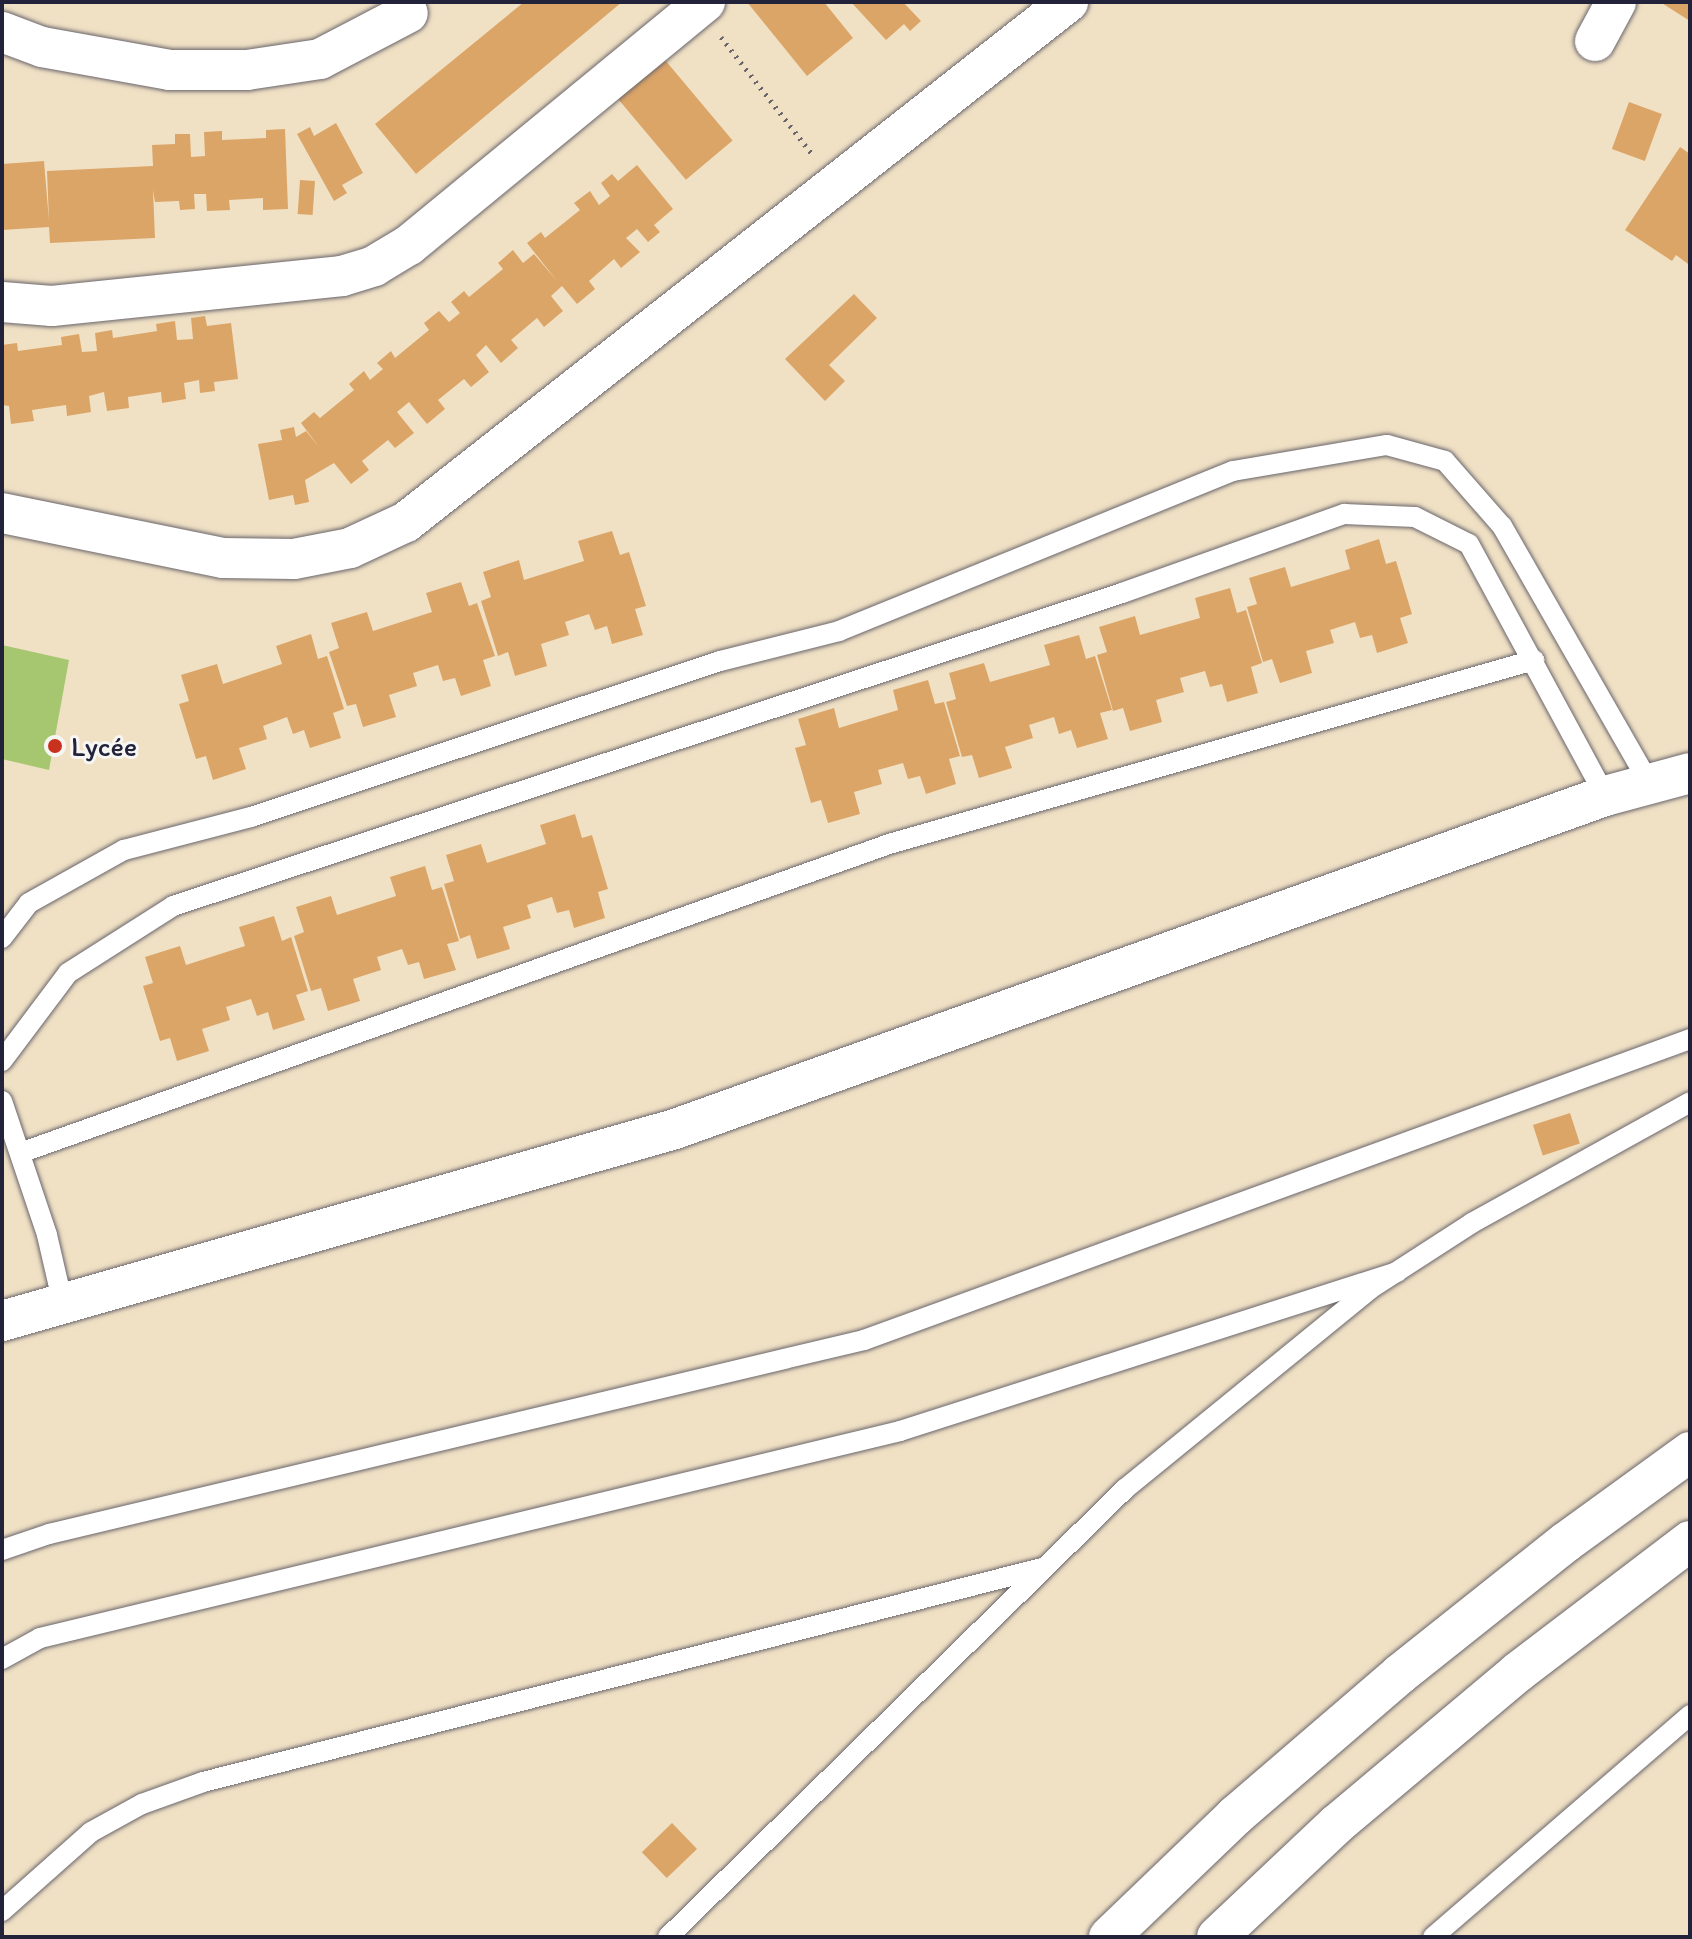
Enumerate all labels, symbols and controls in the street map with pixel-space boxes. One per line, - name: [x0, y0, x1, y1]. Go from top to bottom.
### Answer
- place label: Lycée: [71, 729, 137, 763]
- marker: Lycée: [46, 737, 64, 755]

